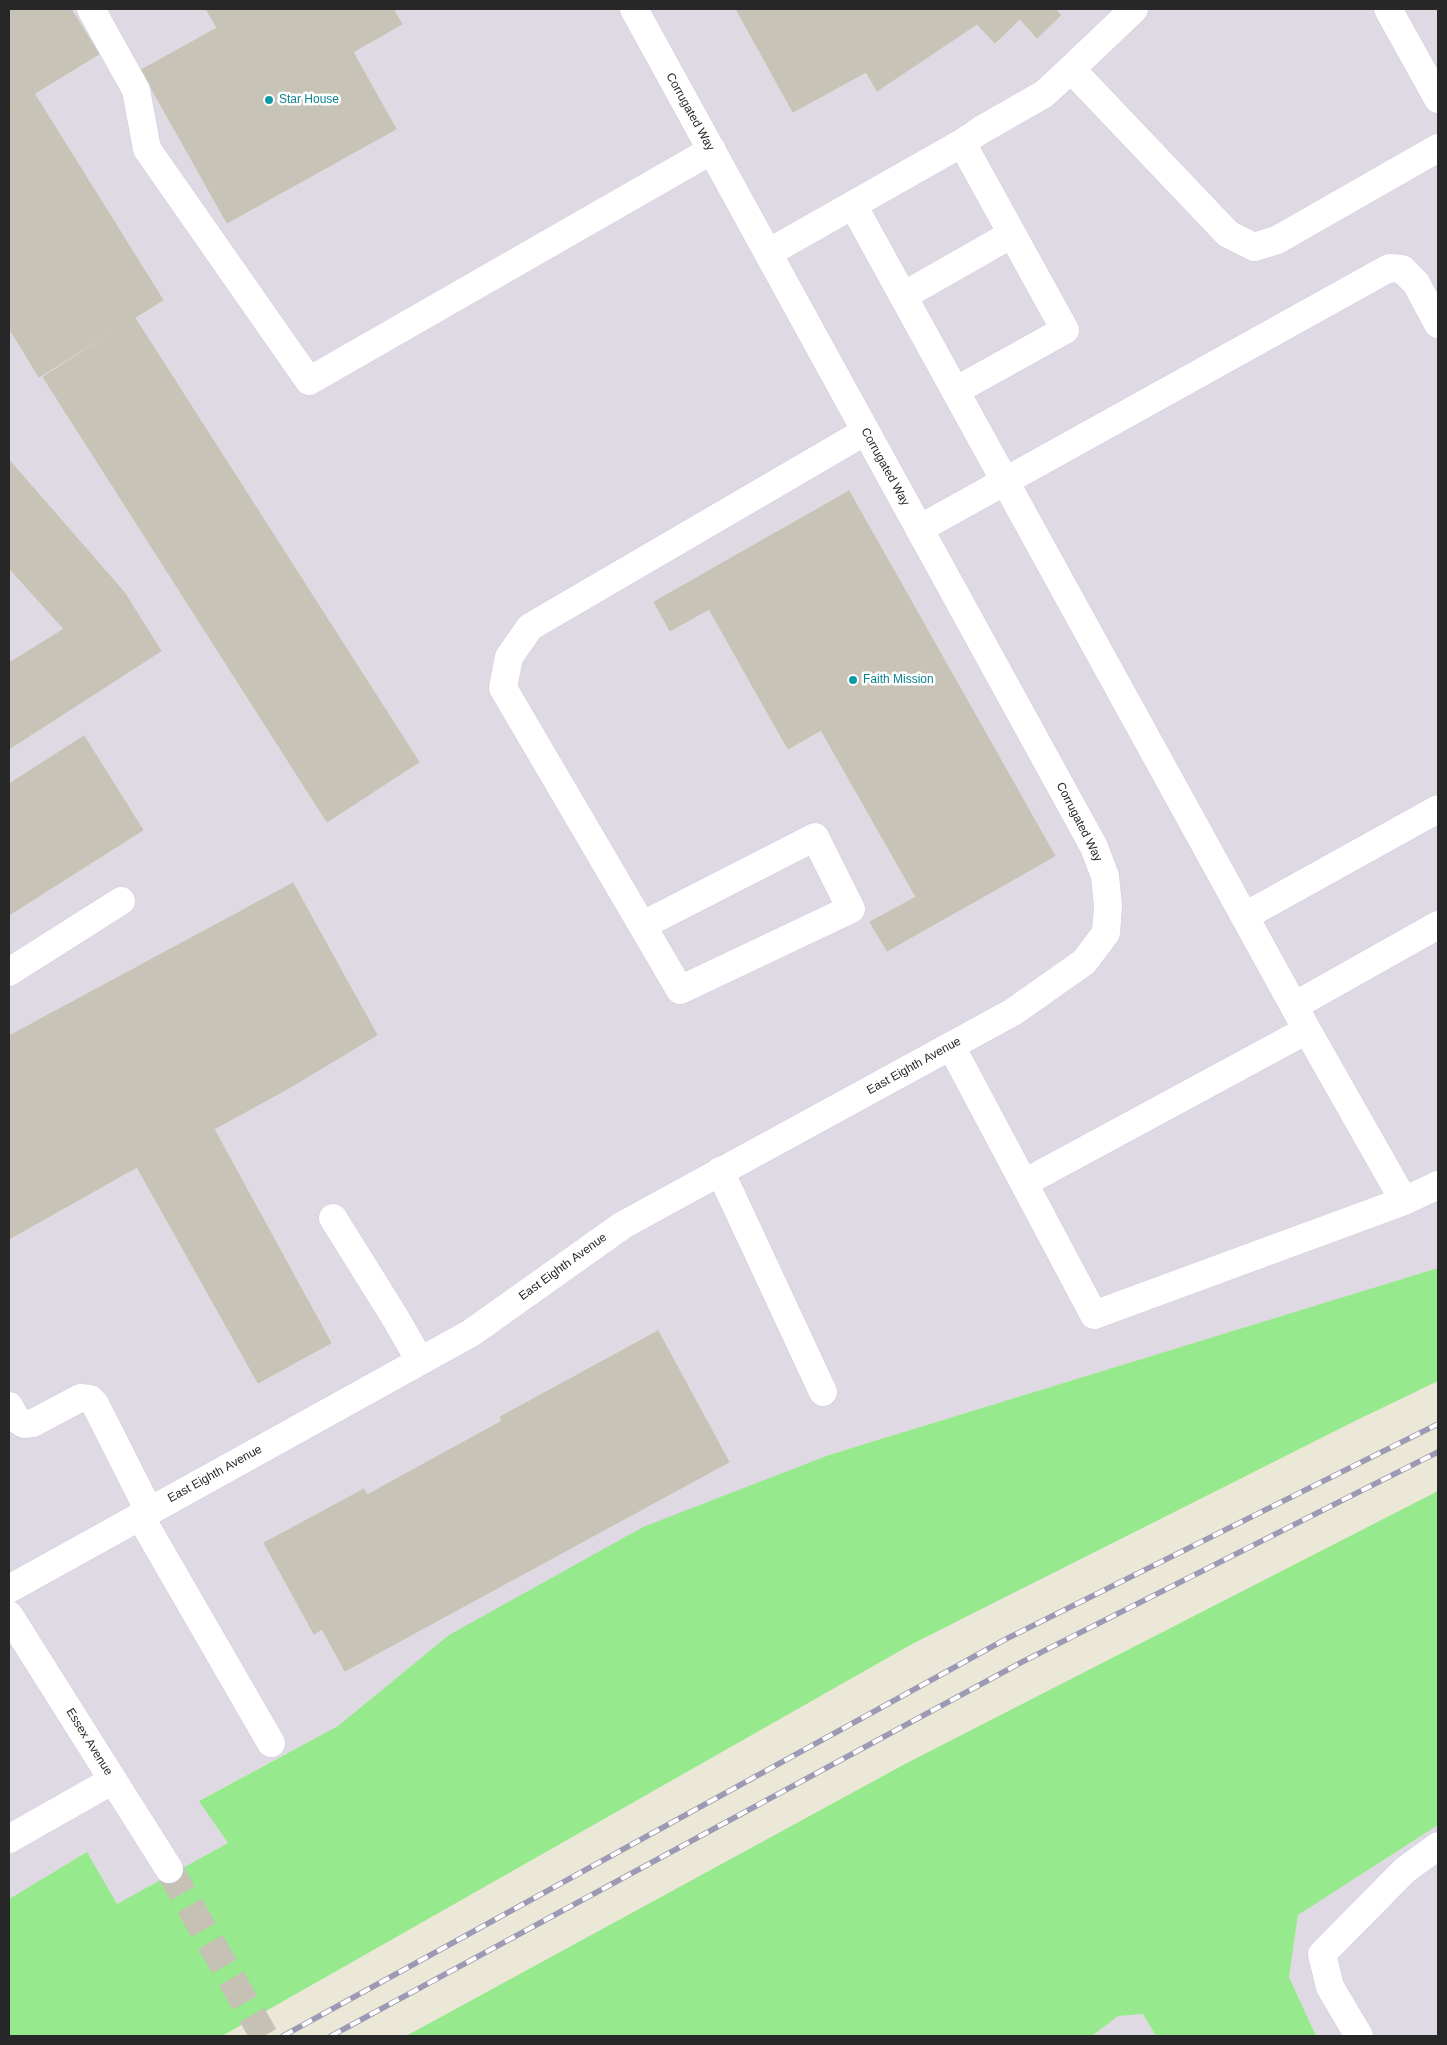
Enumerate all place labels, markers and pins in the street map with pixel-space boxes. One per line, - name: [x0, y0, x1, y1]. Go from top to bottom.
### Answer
- place label: Star House: [279, 93, 339, 107]
- marker: Star House: [263, 94, 275, 106]
- place label: Faith Mission: [863, 673, 934, 687]
- marker: Faith Mission: [847, 674, 859, 686]

